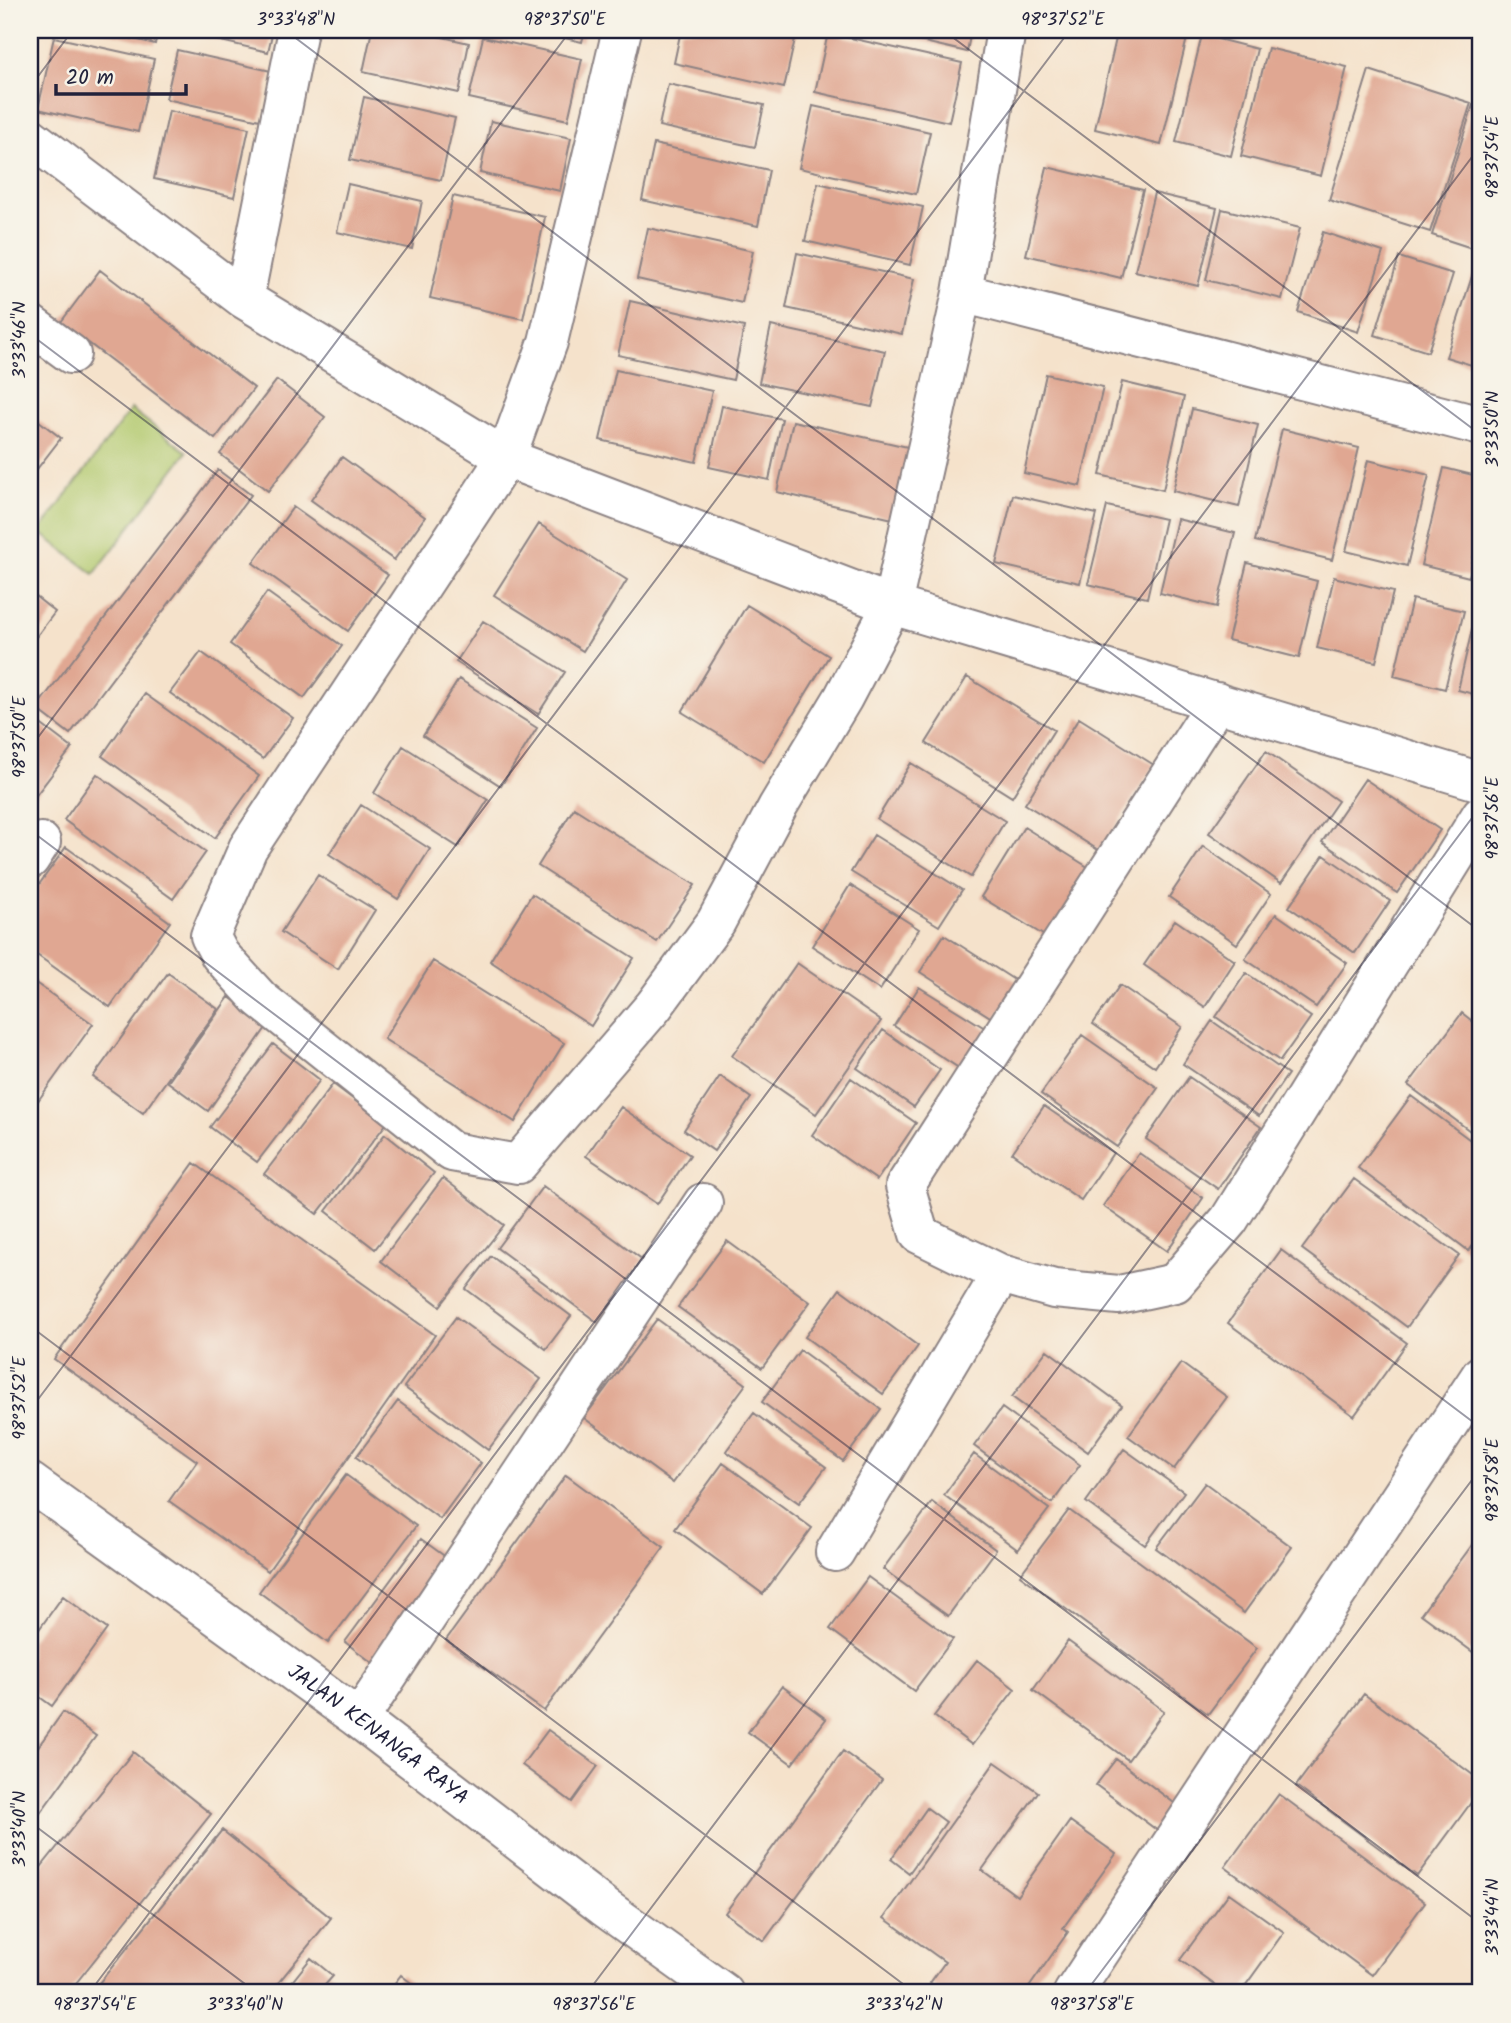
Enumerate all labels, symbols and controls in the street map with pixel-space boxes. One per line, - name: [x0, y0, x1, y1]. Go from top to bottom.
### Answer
- text: 3°33'48"N: [257, 6, 335, 35]
- text: 98°37'50"E: [524, 6, 607, 35]
- text: 98°37'52"E: [1021, 6, 1105, 35]
- scale bar: [56, 52, 186, 96]
- text: 20 m: [66, 62, 114, 95]
- text: 98°37'54"E: [1479, 115, 1508, 198]
- text: 3°33'46"N: [6, 301, 35, 379]
- text: 3°33'50"N: [1479, 391, 1508, 467]
- text: 98°37'50"E: [6, 695, 35, 778]
- text: 98°37'56"E: [1479, 776, 1508, 860]
- text: 98°37'52"E: [6, 1356, 35, 1440]
- text: 98°37'58"E: [1479, 1438, 1508, 1522]
- street label: JALAN KENANGA RAYA: [280, 1656, 476, 1814]
- text: 3°33'40"N: [6, 1791, 35, 1867]
- text: 3°33'44"N: [1479, 1878, 1508, 1956]
- text: 98°37'54"E: [54, 1991, 137, 2020]
- text: 3°33'40"N: [207, 1991, 283, 2020]
- text: 98°37'56"E: [552, 1991, 636, 2020]
- text: 3°33'42"N: [865, 1991, 943, 2020]
- text: 98°37'58"E: [1050, 1991, 1134, 2020]

